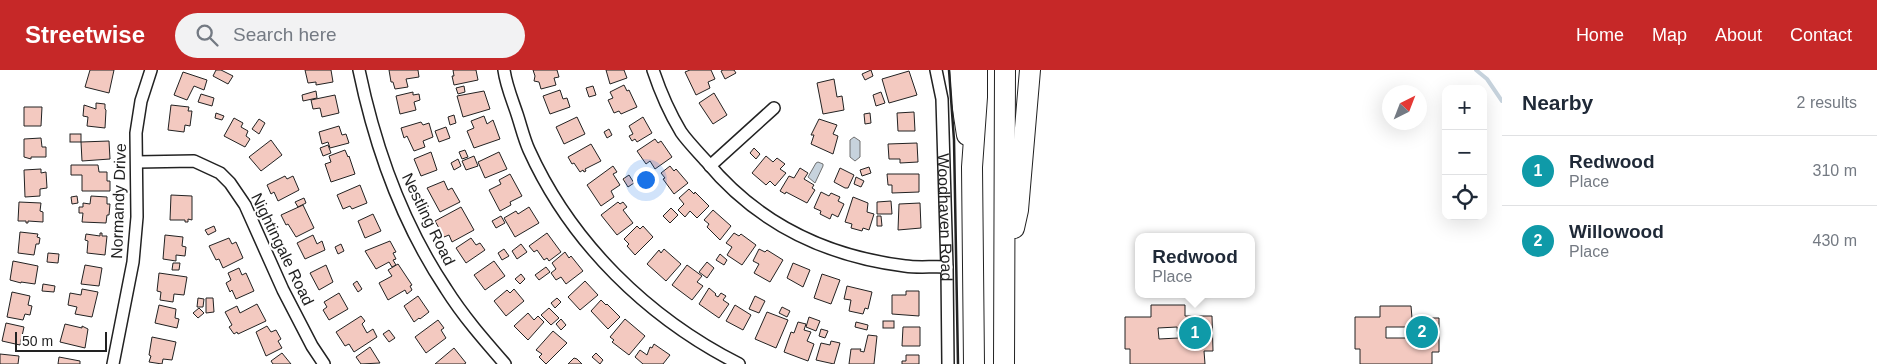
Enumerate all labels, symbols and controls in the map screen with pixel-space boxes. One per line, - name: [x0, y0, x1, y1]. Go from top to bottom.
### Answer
- search box: [175, 13, 525, 58]
- text: Streetwise: [25, 21, 145, 48]
- icon: search: [193, 21, 221, 49]
- text: Search here: [233, 24, 337, 45]
- text: Home: [1576, 25, 1624, 45]
- text: Map: [1652, 25, 1687, 45]
- text: About: [1715, 25, 1762, 45]
- text: Contact: [1790, 25, 1852, 45]
- north arrow: [1382, 85, 1427, 130]
- map controls: [1442, 85, 1487, 220]
- button: +: [1442, 85, 1487, 130]
- text: Nearby: [1522, 91, 1593, 114]
- text: 2 results: [1797, 94, 1857, 111]
- button: −: [1442, 130, 1487, 175]
- street label: Normandy Drive: [108, 143, 129, 259]
- text: Redwood: [1569, 151, 1655, 172]
- street label: Woodhaven Road: [935, 153, 955, 281]
- text: 1: [1534, 162, 1542, 179]
- text: 310 m: [1813, 162, 1857, 179]
- your location: [633, 167, 659, 193]
- street label: Nestling Road: [399, 170, 458, 268]
- text: Place: [1569, 173, 1609, 190]
- button: locate: [1442, 175, 1487, 220]
- street label: Nightingale Road: [248, 190, 317, 308]
- text: Willowood: [1569, 221, 1664, 242]
- text: 2: [1534, 232, 1542, 249]
- text: 430 m: [1813, 232, 1857, 249]
- popup: [1135, 233, 1255, 298]
- text: Place: [1569, 243, 1609, 260]
- text: Redwood: [1152, 246, 1238, 267]
- text: Place: [1152, 268, 1192, 285]
- pin: 2: [1406, 313, 1438, 351]
- pin: 1: [1179, 314, 1211, 352]
- scale bar: [15, 329, 108, 352]
- text: 50 m: [22, 333, 53, 349]

